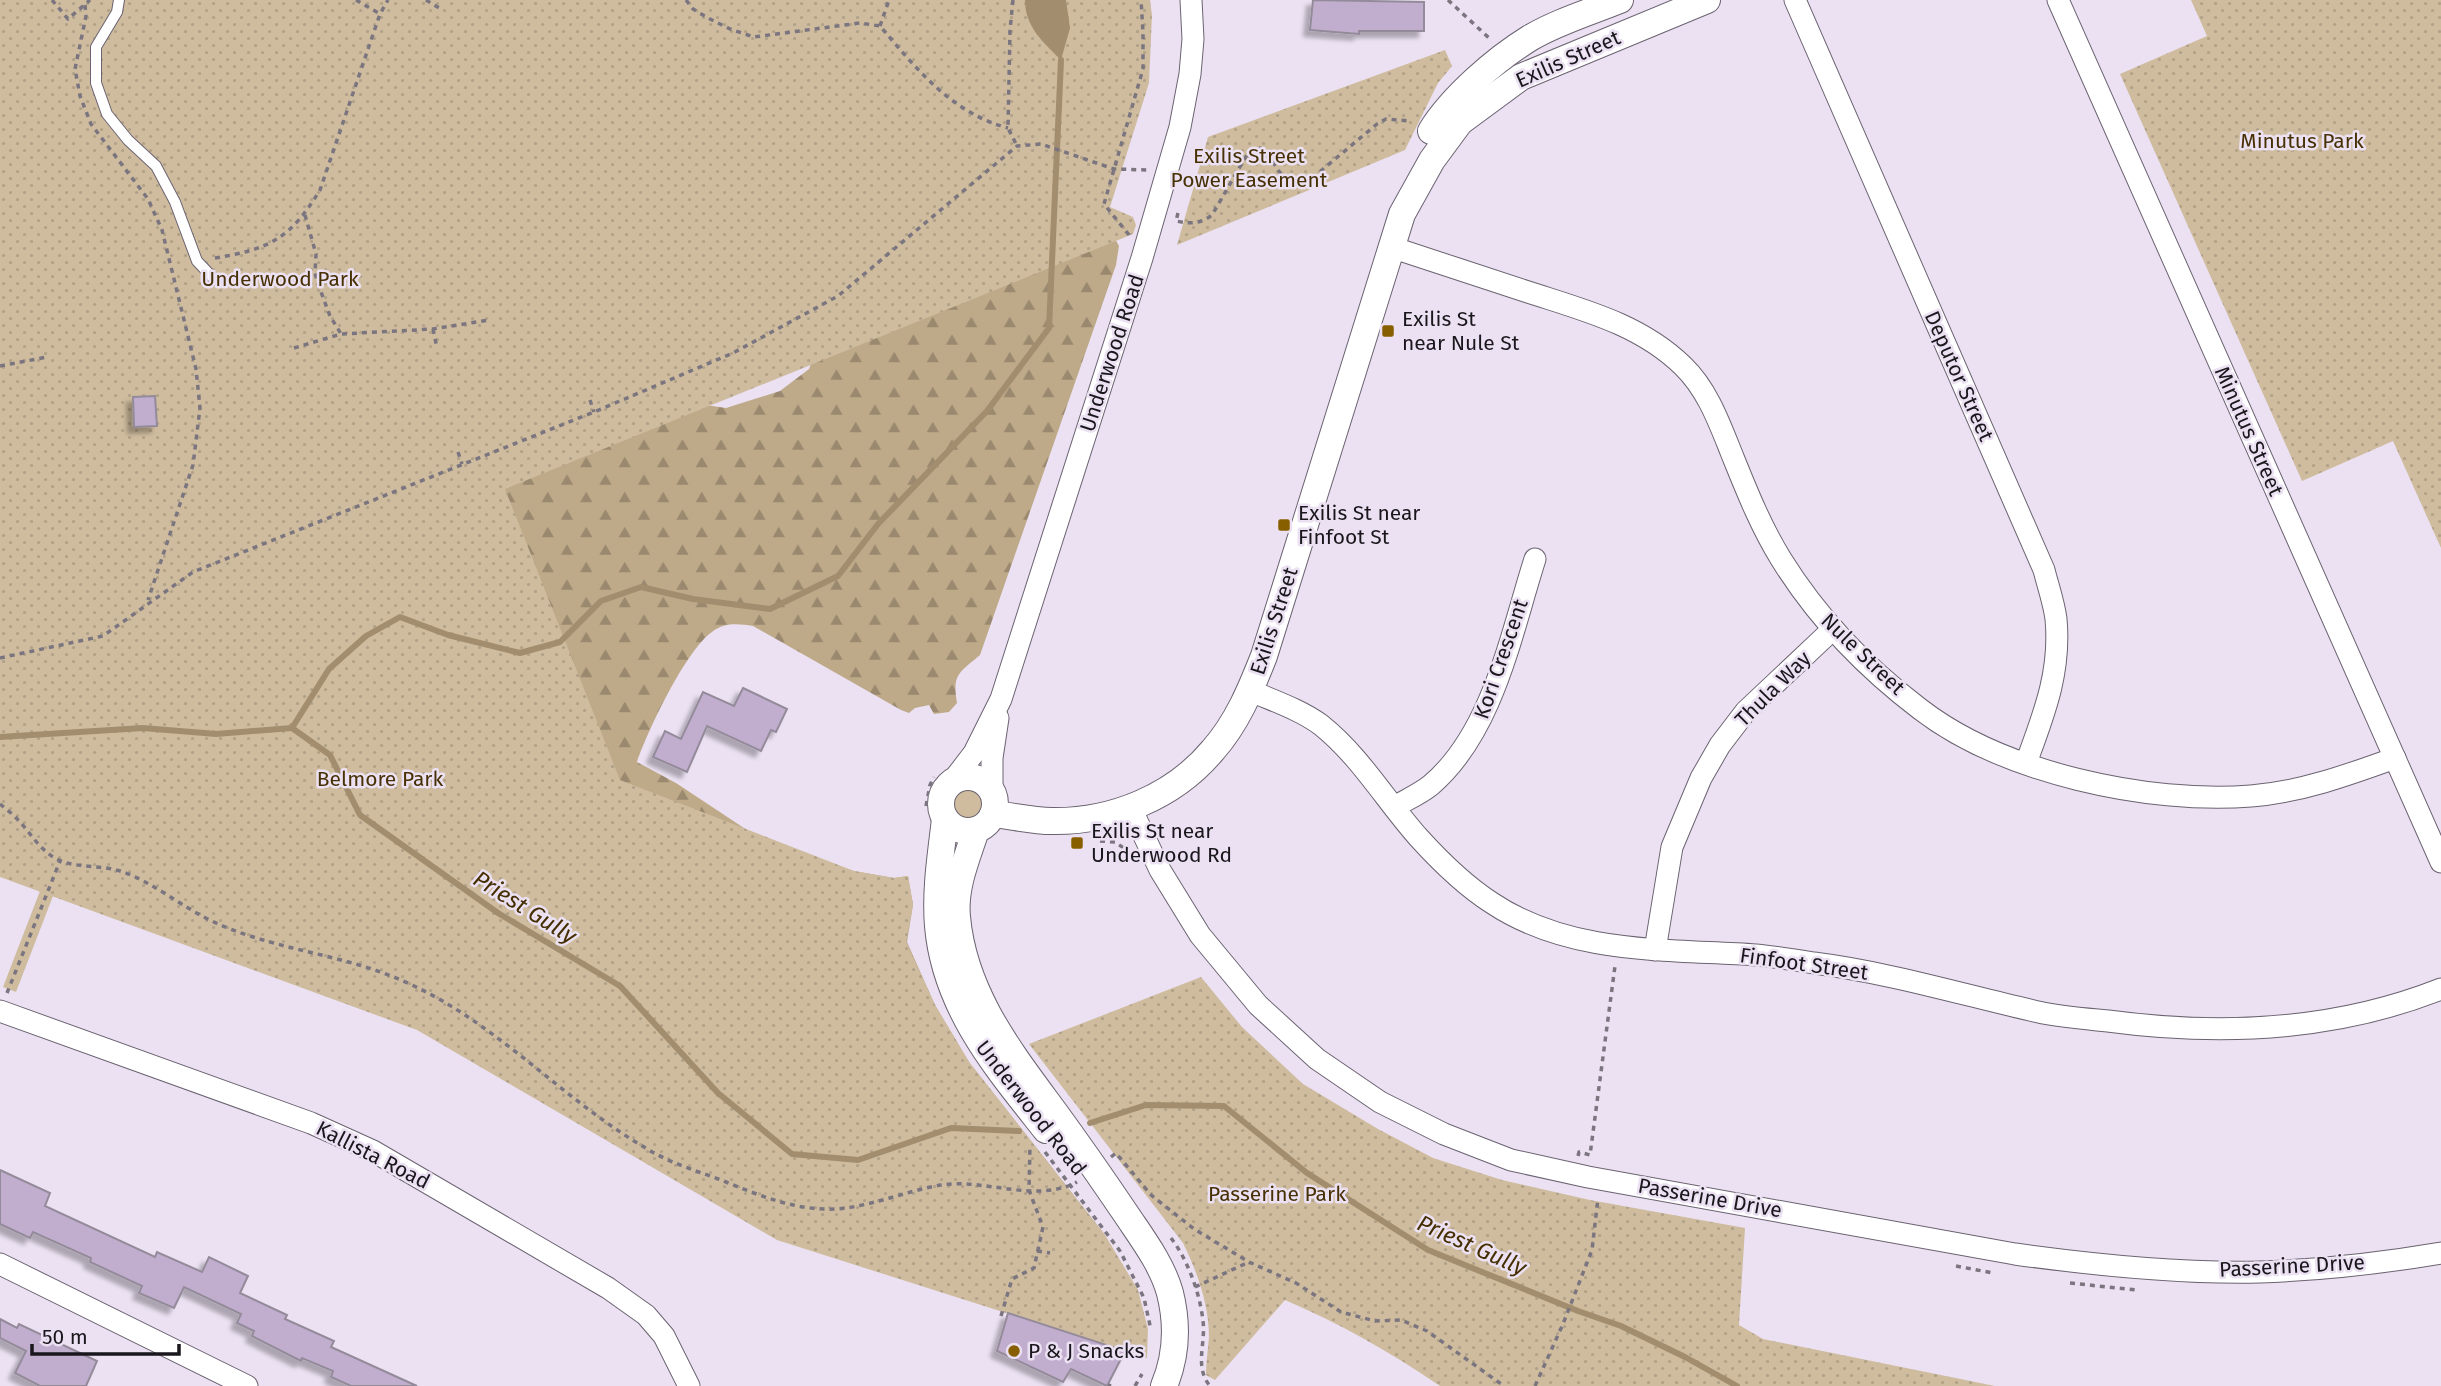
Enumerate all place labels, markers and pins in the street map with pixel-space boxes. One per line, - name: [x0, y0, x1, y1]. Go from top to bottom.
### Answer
- place label: Exilis St near Nule St: [1402, 306, 1520, 356]
- marker: Exilis St near Nule St: [1380, 323, 1396, 339]
- place label: Exilis St near Finfoot St: [1298, 500, 1420, 550]
- marker: Exilis St near Finfoot St: [1276, 517, 1292, 533]
- place label: Exilis St near Underwood Rd: [1091, 818, 1232, 868]
- marker: Exilis St near Underwood Rd: [1069, 835, 1085, 851]
- place label: P & J Snacks: [1028, 1338, 1144, 1364]
- marker: P & J Snacks: [1006, 1343, 1022, 1359]

